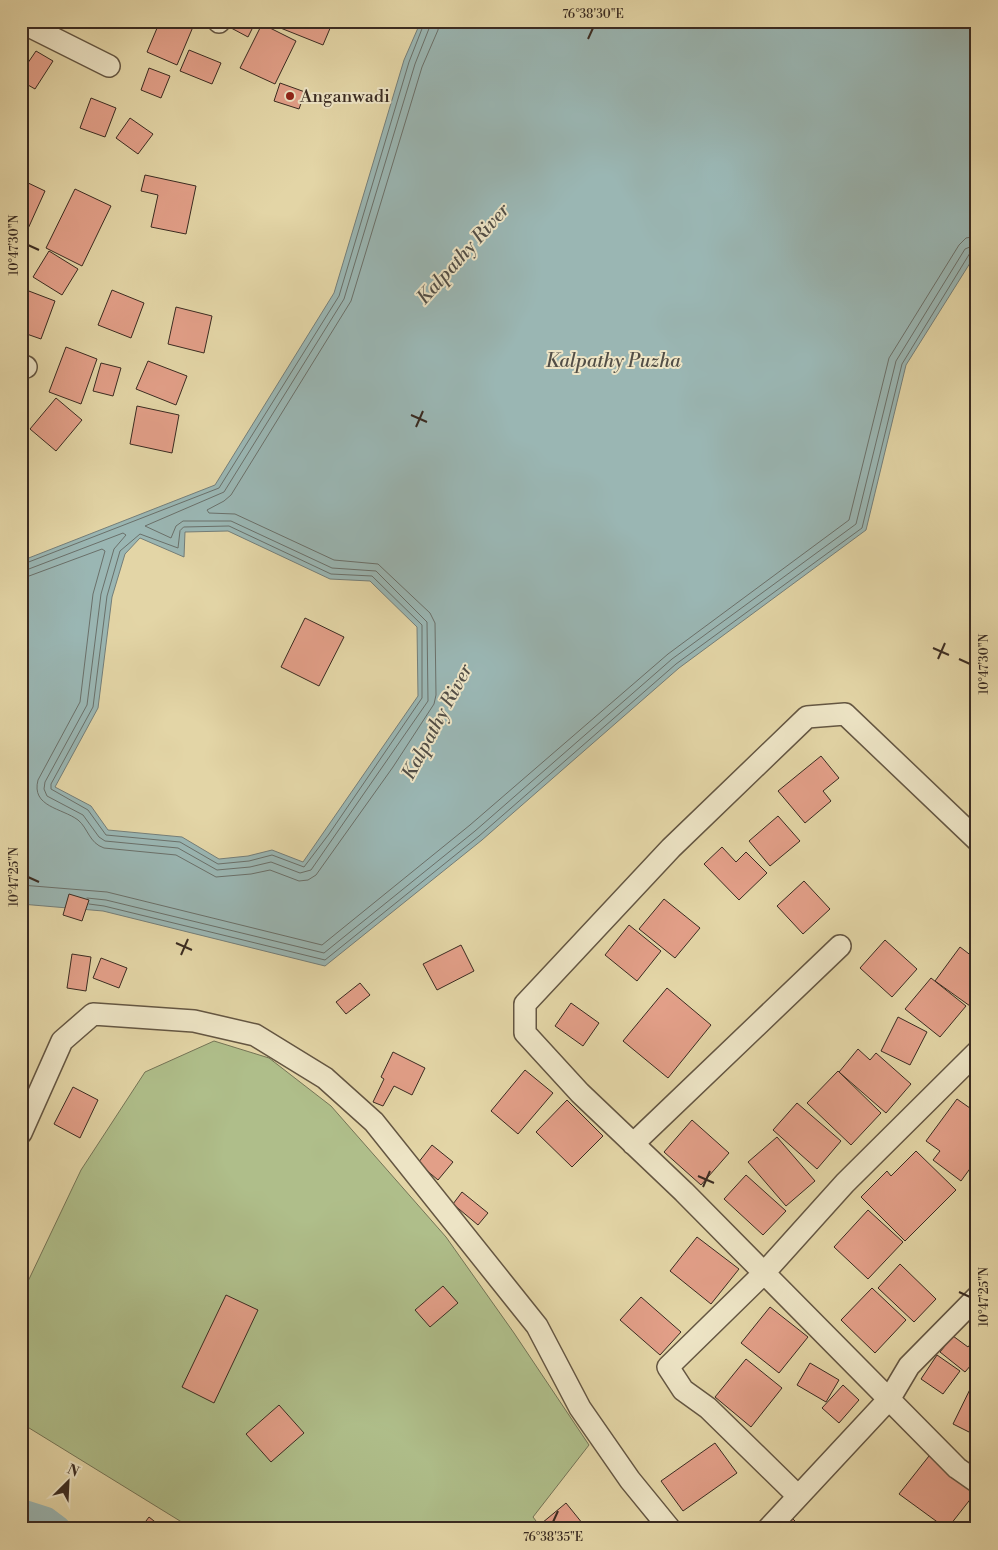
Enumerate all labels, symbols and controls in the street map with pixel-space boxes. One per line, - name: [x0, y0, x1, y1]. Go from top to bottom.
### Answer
- text: 76°38'30"E: [562, 7, 624, 22]
- place label: Anganwadi: [299, 85, 390, 108]
- marker: Anganwadi: [284, 90, 296, 102]
- water label: Kalpathy River: [411, 198, 515, 310]
- text: 10°47'30"N: [7, 215, 22, 275]
- water label: Kalpathy Puzha: [545, 349, 681, 373]
- text: 10°47'30"N: [977, 634, 992, 694]
- water label: Kalpathy River: [396, 659, 478, 784]
- text: 10°47'25"N: [7, 847, 22, 907]
- text: 10°47'25"N: [977, 1267, 992, 1327]
- north arrow: [42, 1458, 92, 1508]
- text: N: [64, 1461, 82, 1482]
- text: 76°38'35"E: [523, 1530, 583, 1545]

